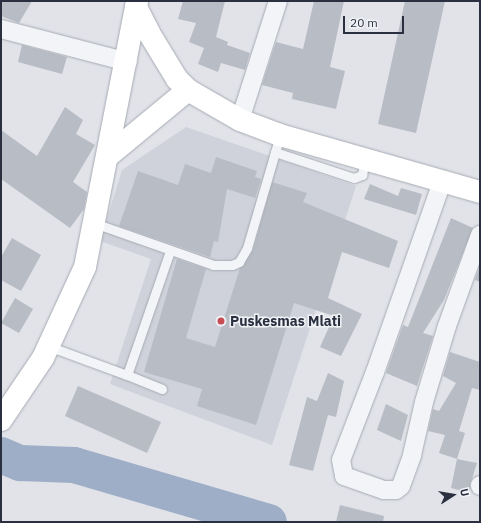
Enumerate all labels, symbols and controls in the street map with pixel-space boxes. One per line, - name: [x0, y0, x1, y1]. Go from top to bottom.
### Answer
- scale bar: [345, 8, 406, 34]
- text: 20 m: [350, 15, 378, 30]
- place label: Puskesmas Mlati: [230, 313, 341, 329]
- marker: Puskesmas Mlati: [215, 315, 227, 327]
- north arrow: [433, 475, 473, 515]
- text: U: [457, 487, 472, 498]

